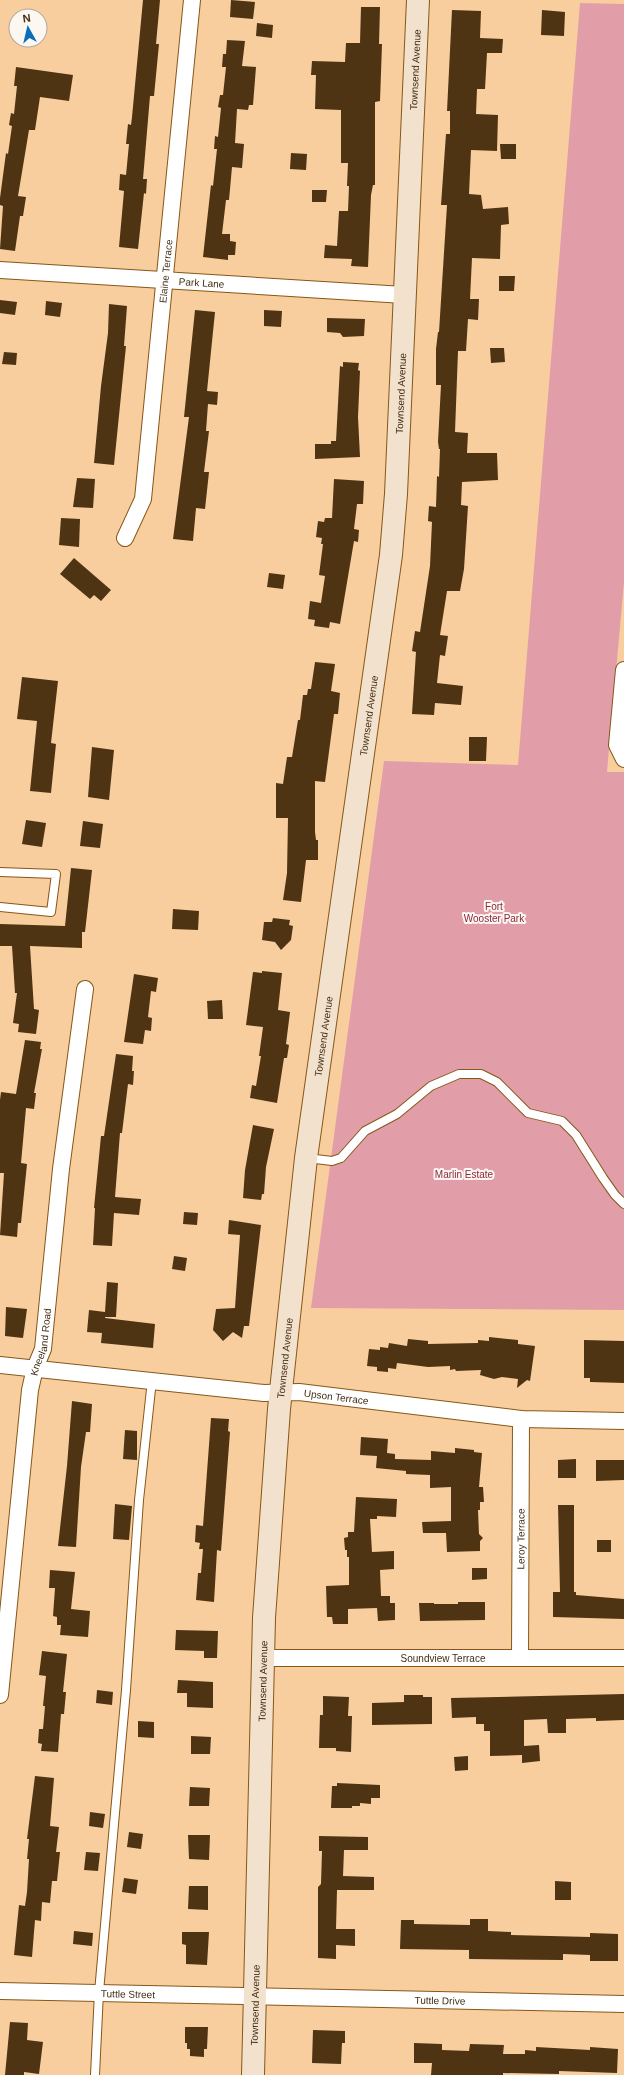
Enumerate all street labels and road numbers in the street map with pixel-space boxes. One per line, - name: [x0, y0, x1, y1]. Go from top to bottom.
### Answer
- street label: Townsend Avenue: [408, 29, 422, 110]
- street label: Elaine Terrace: [157, 238, 174, 303]
- street label: Park Lane: [179, 276, 225, 289]
- street label: Townsend Avenue: [393, 352, 408, 434]
- street label: Townsend Avenue: [357, 674, 380, 756]
- street label: Townsend Avenue: [312, 995, 334, 1077]
- street label: Kneeland Road: [28, 1308, 53, 1377]
- street label: Townsend Avenue: [275, 1317, 294, 1399]
- street label: Upson Terrace: [303, 1387, 370, 1406]
- street label: Leroy Terrace: [515, 1508, 526, 1570]
- street label: Townsend Avenue: [256, 1640, 269, 1722]
- street label: Soundview Terrace: [401, 1653, 486, 1664]
- street label: Townsend Avenue: [248, 1964, 261, 2046]
- street label: Tuttle Street: [101, 1988, 155, 2000]
- street label: Tuttle Drive: [414, 1994, 466, 2006]

